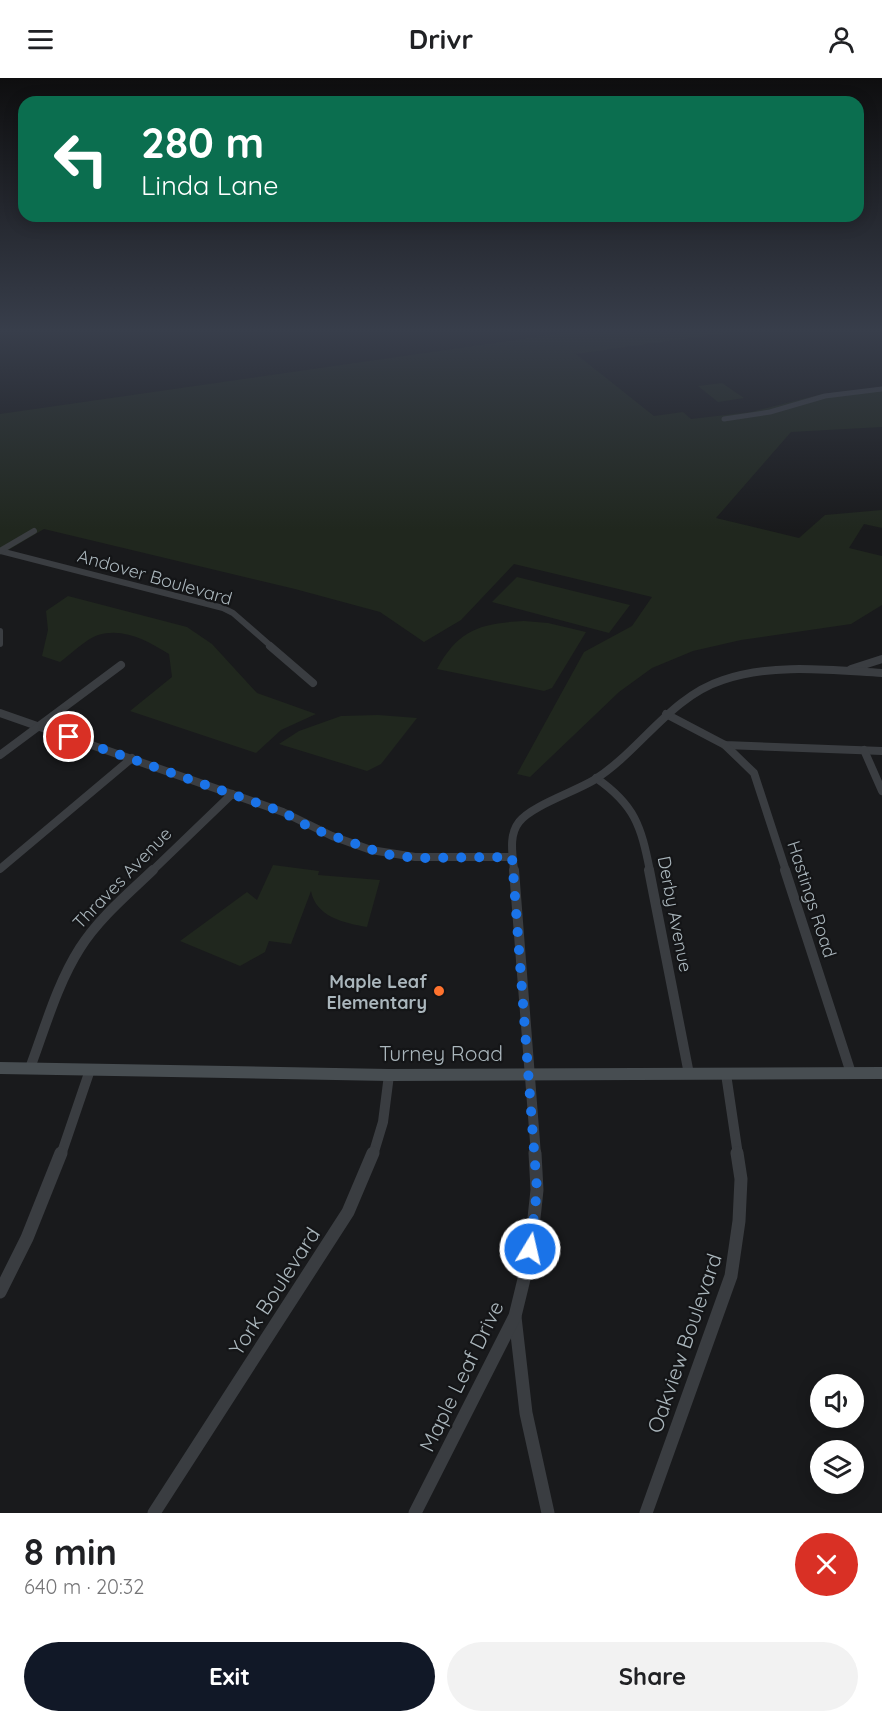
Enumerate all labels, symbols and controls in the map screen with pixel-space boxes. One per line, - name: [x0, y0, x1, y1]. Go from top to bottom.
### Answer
- text: Drivr: [409, 22, 473, 56]
- icon: menu: [24, 23, 57, 56]
- icon: person: [825, 23, 858, 56]
- text: 280 m: [141, 116, 264, 169]
- icon: left: [42, 120, 120, 198]
- text: Linda Lane: [141, 168, 278, 202]
- street label: Andover Boulevard: [75, 544, 235, 610]
- pin: [43, 711, 94, 762]
- icon: arrive: [52, 720, 85, 753]
- street label: Thraves Avenue: [68, 822, 176, 934]
- street label: Hastings Road: [782, 838, 842, 960]
- street label: Derby Avenue: [652, 854, 698, 974]
- place label: Maple Leaf Elementary: [326, 970, 427, 1014]
- marker: Maple Leaf Elementary: [432, 984, 446, 998]
- street label: Turney Road: [379, 1040, 503, 1066]
- position arrow: [498, 1217, 562, 1281]
- street label: York Boulevard: [223, 1222, 325, 1360]
- street label: Oakview Boulevard: [641, 1250, 727, 1436]
- street label: Maple Leaf Drive: [413, 1296, 509, 1456]
- map controls: [810, 1374, 864, 1494]
- button: sound: [810, 1374, 864, 1428]
- button: layers: [810, 1440, 864, 1494]
- text: 8 min: [24, 1529, 117, 1574]
- button: close: [795, 1533, 858, 1596]
- text: 640 m · 20:32: [24, 1574, 144, 1599]
- button: Exit: [24, 1642, 435, 1711]
- button: Share: [447, 1642, 858, 1711]

